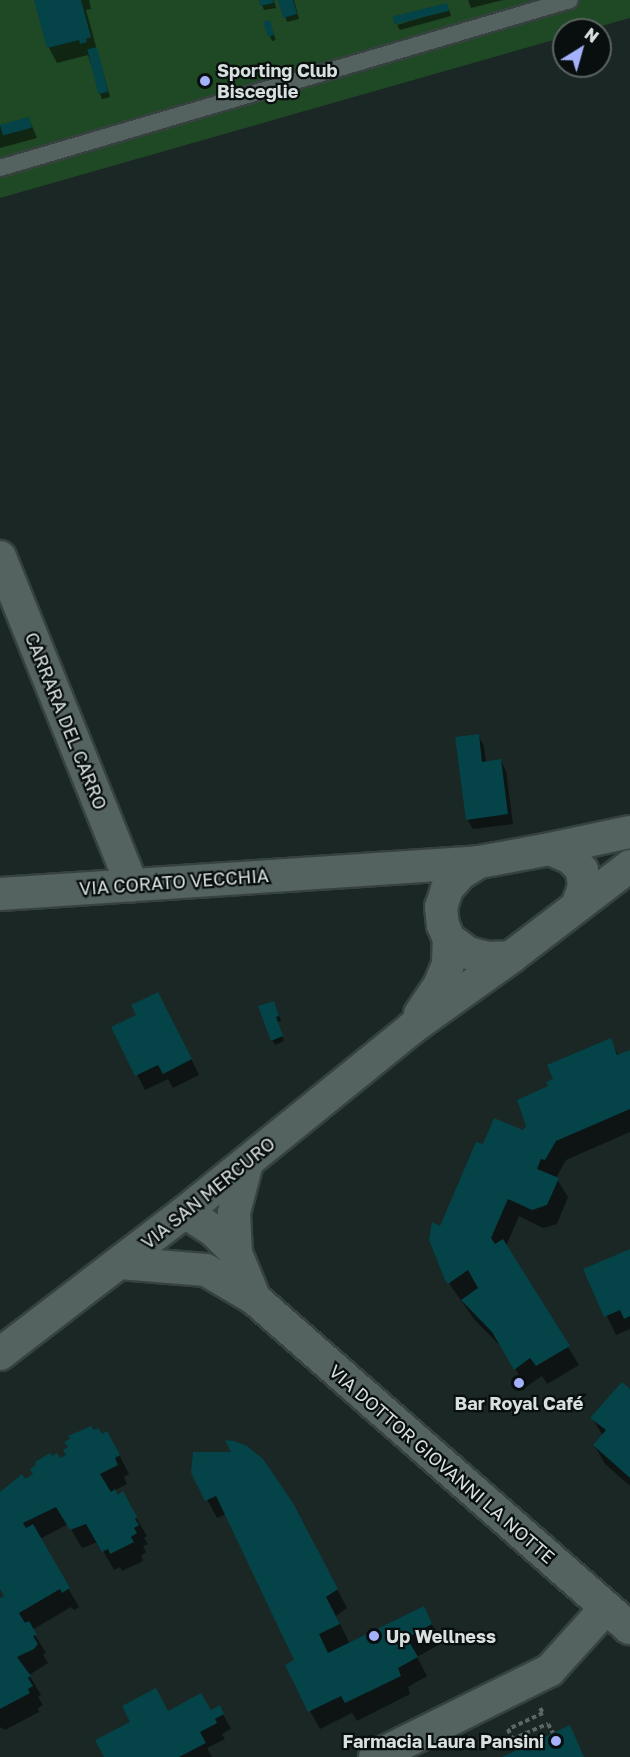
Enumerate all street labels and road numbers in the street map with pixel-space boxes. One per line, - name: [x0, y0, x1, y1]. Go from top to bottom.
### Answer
- street label: CARRARA DEL CARRO: [21, 629, 111, 813]
- street label: VIA CORATO VECCHIA: [78, 865, 270, 899]
- street label: VIA SAN MERCURO: [137, 1133, 279, 1253]
- street label: VIA DOTTOR GIOVANNI LA NOTTE: [325, 1360, 559, 1568]

